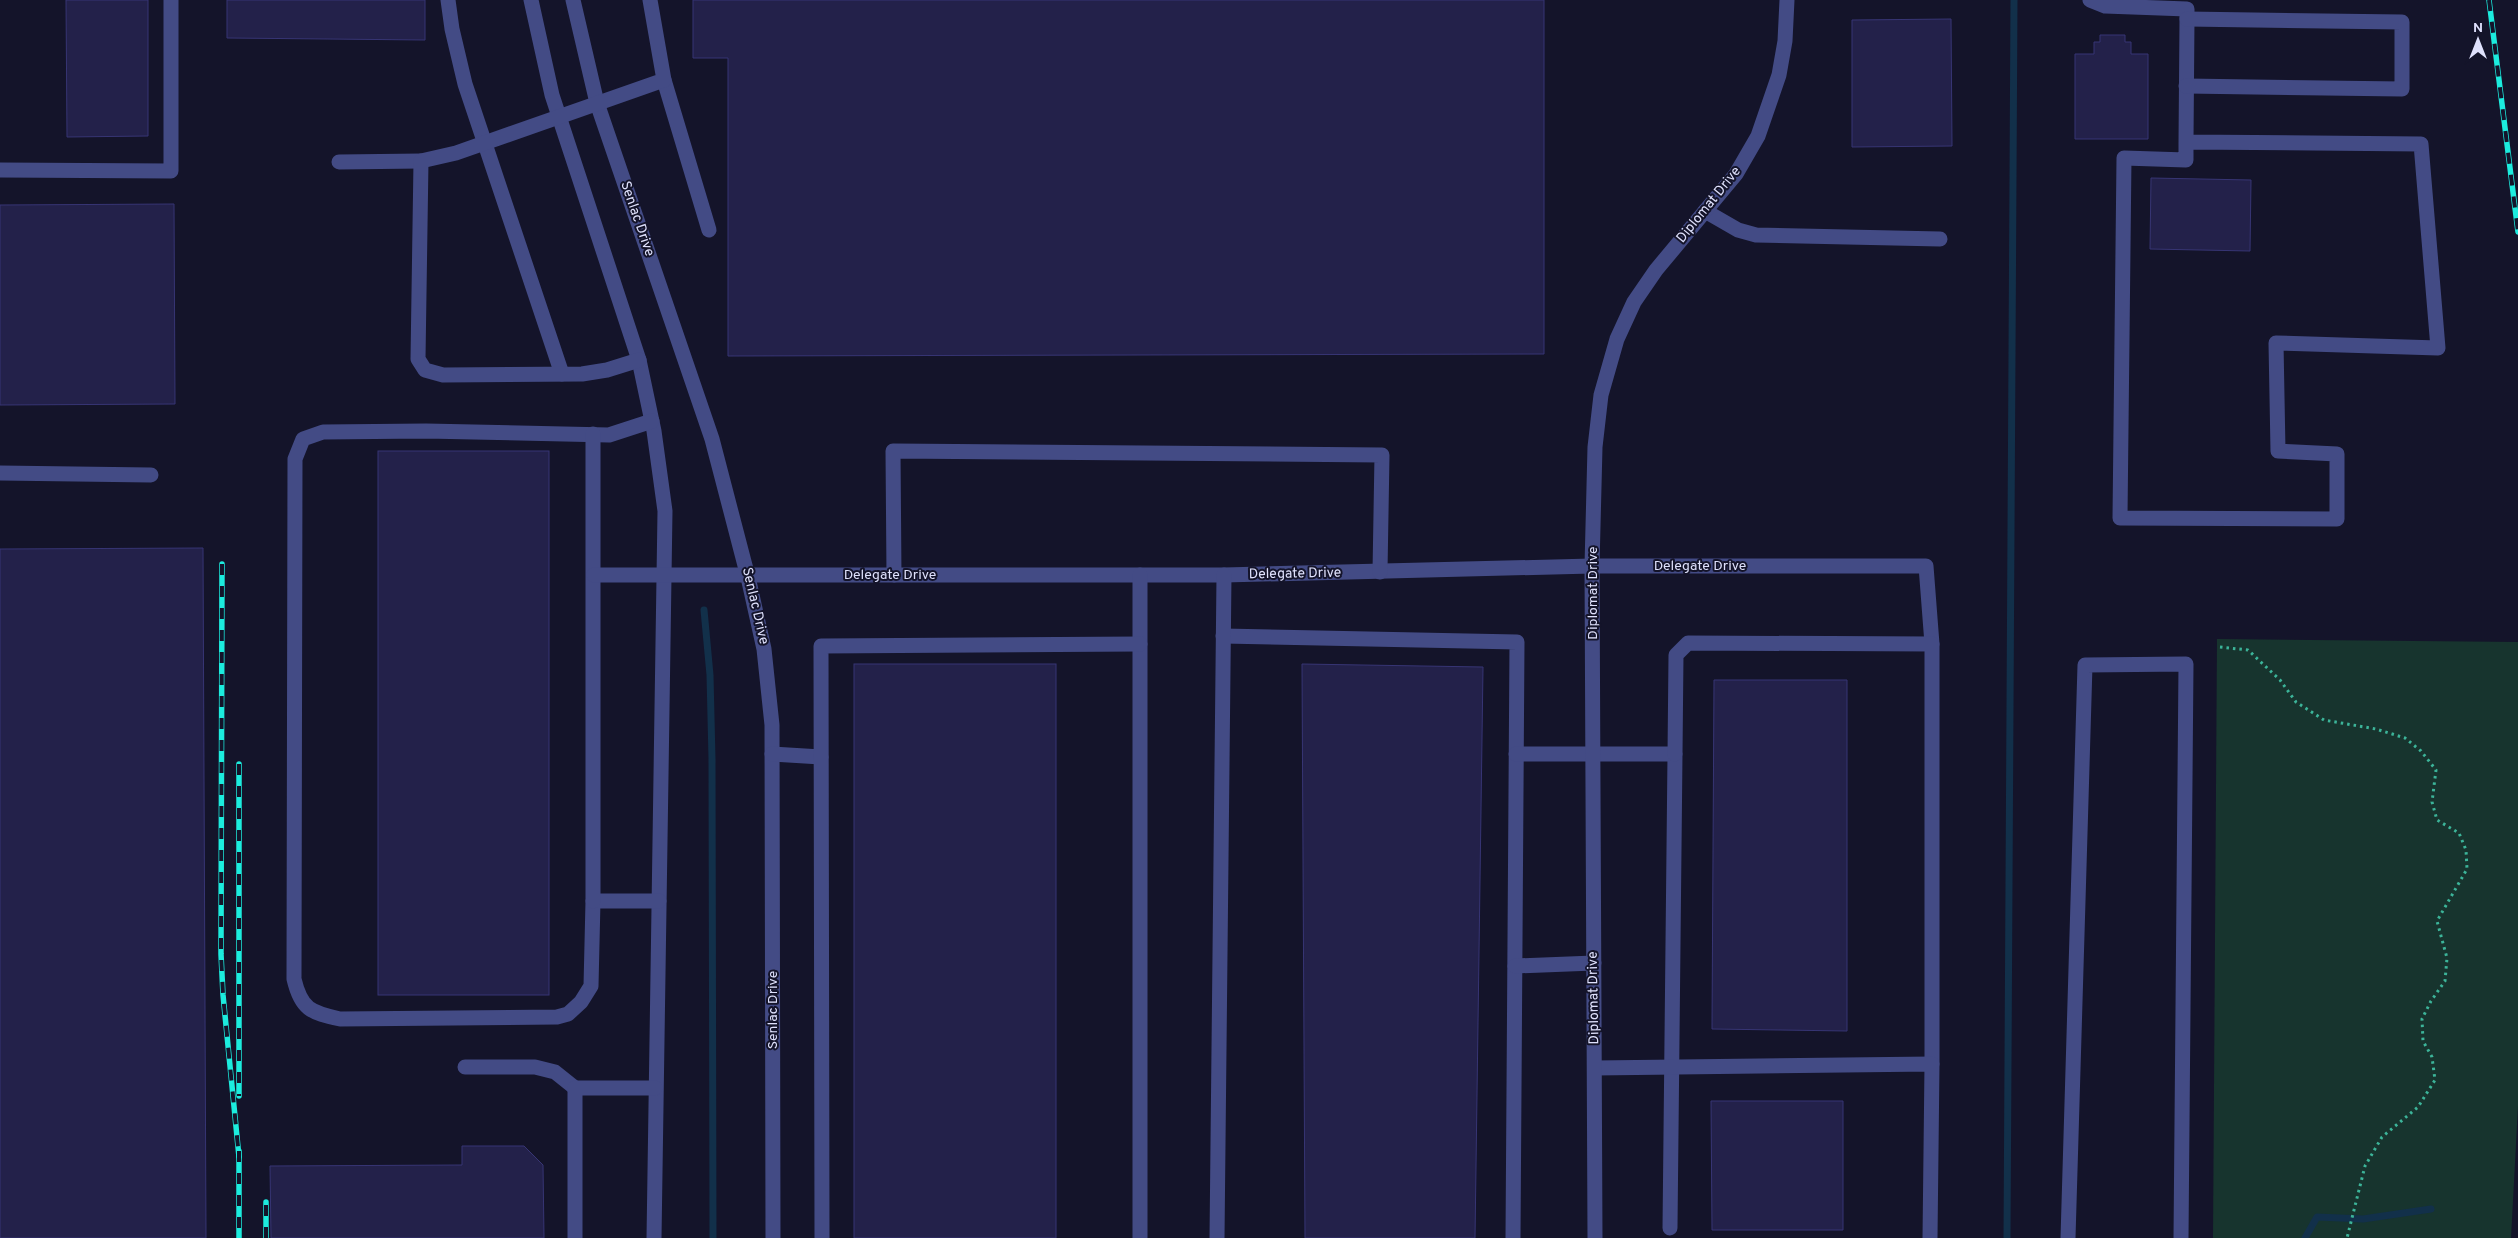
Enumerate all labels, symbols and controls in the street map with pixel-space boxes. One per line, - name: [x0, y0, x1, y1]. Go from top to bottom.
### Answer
- north arrow: [2453, 15, 2503, 65]
- text: N: [2473, 20, 2483, 37]
- street label: Diplomat Drive: [1673, 163, 1745, 247]
- street label: Senlac Drive: [616, 179, 658, 259]
- street label: Diplomat Drive: [1585, 546, 1602, 640]
- street label: Delegate Drive: [1654, 558, 1746, 575]
- street label: Delegate Drive: [1249, 565, 1341, 583]
- street label: Senlac Drive: [738, 566, 772, 646]
- street label: Delegate Drive: [844, 567, 936, 584]
- street label: Diplomat Drive: [1585, 951, 1603, 1045]
- street label: Senlac Drive: [765, 971, 782, 1049]

